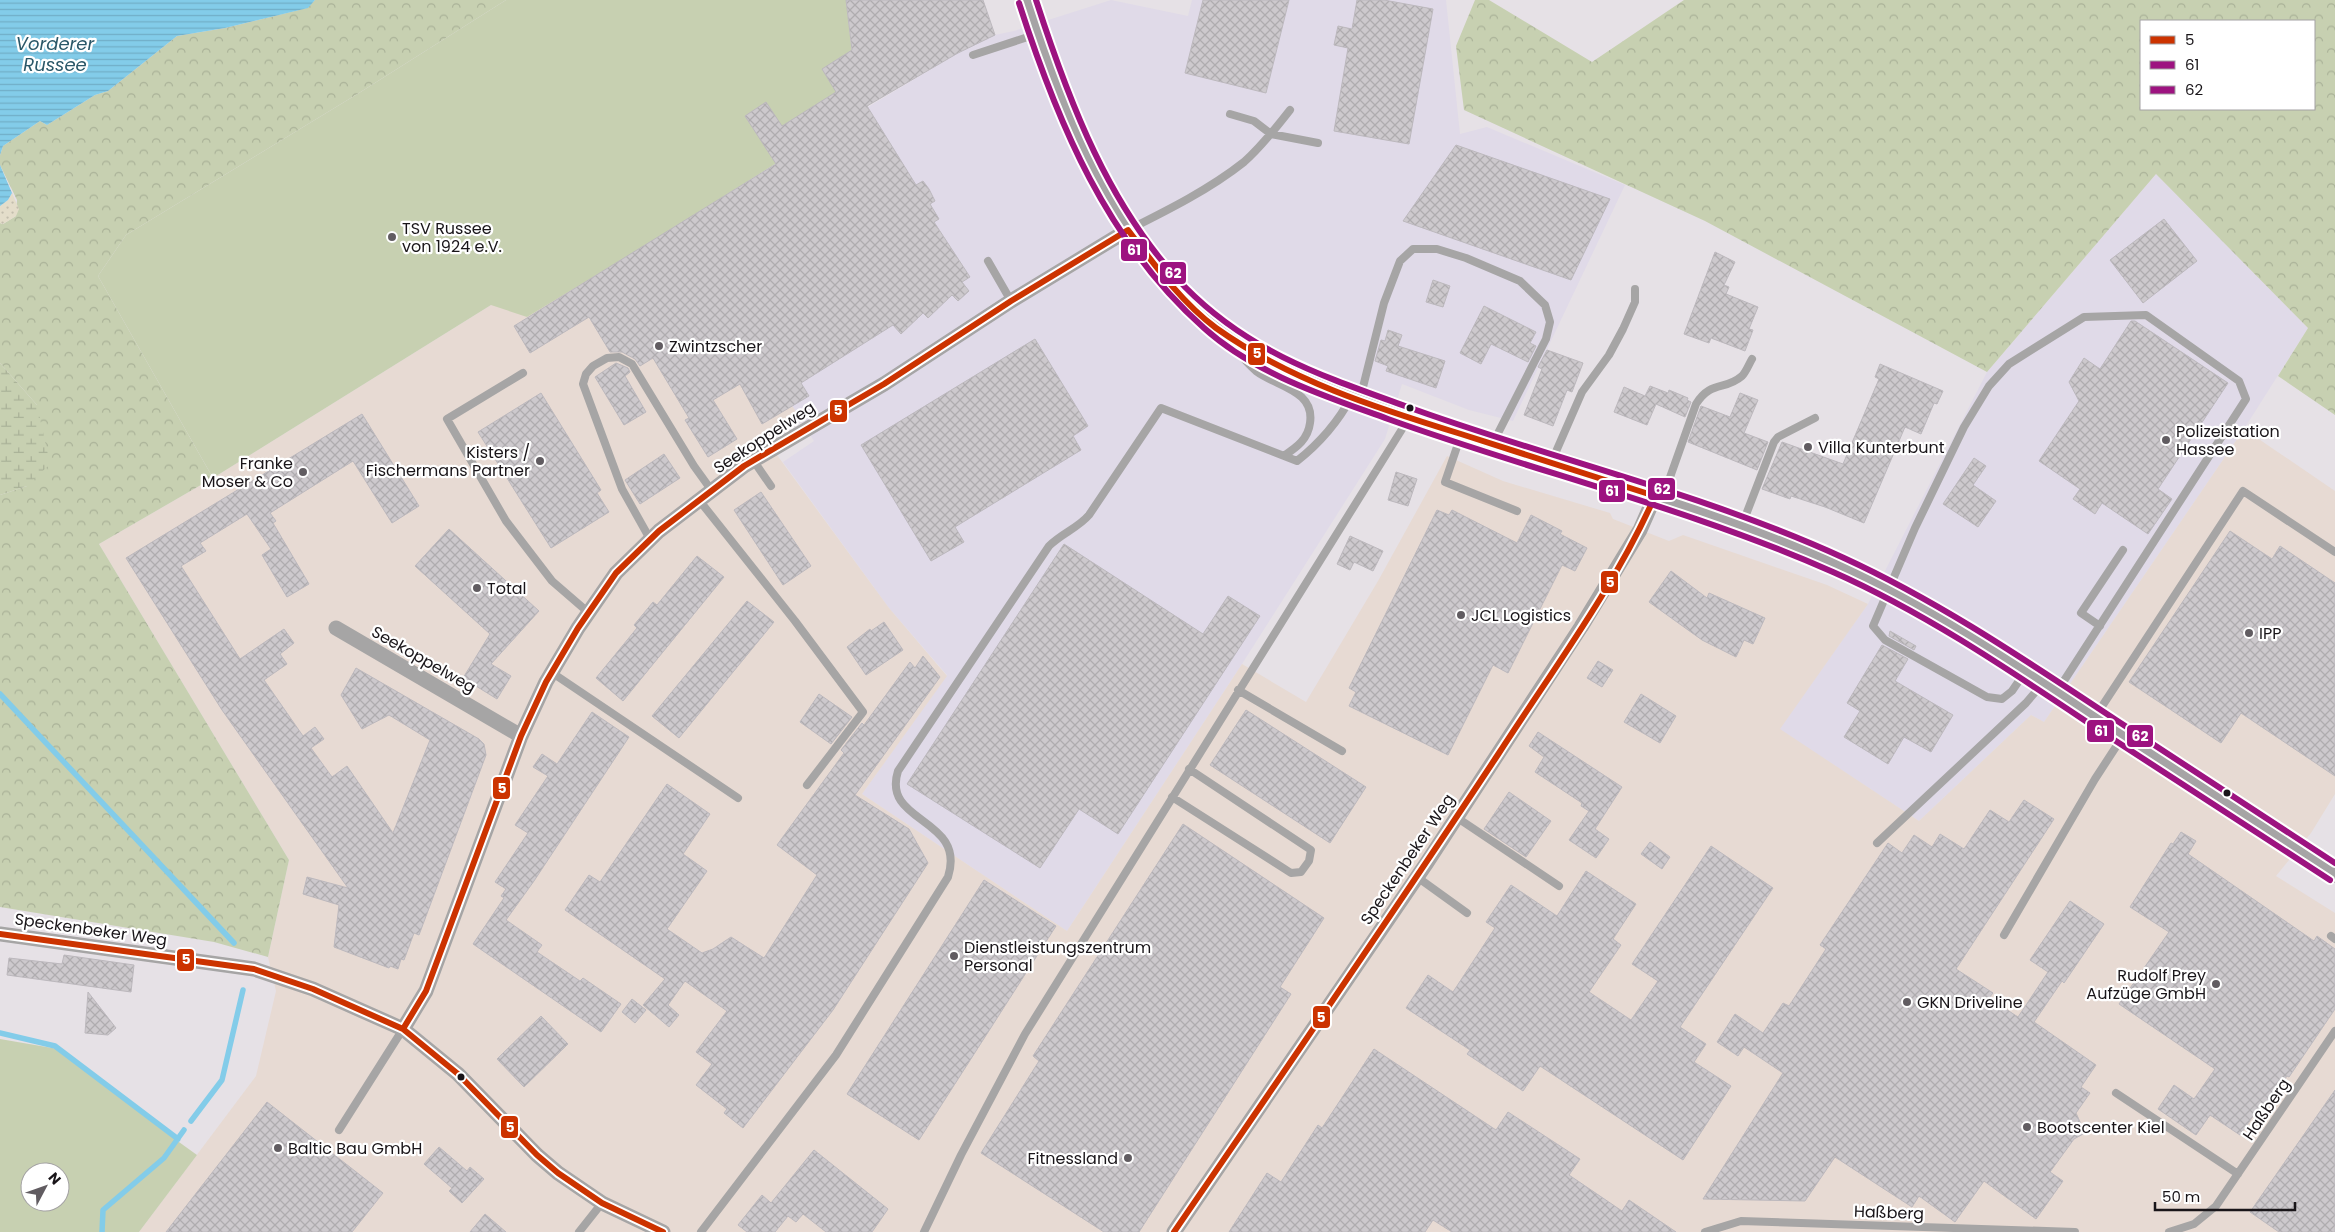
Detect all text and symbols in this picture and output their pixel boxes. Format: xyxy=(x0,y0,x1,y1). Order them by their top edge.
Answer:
legend xyxy=(2140,20,2315,110)
text: 5 xyxy=(2185,29,2194,50)
water label: Vorderer Russee xyxy=(16,31,95,77)
text: 61 xyxy=(2185,54,2199,75)
text: 62 xyxy=(2185,79,2203,100)
place label: TSV Russee von 1924 e.V. xyxy=(402,217,502,258)
marker: TSV Russee von 1924 e.V. xyxy=(386,231,398,243)
line badge: 61 xyxy=(1120,238,1148,262)
text: 61 xyxy=(1127,240,1141,260)
line badge: 62 xyxy=(1159,261,1187,285)
text: 62 xyxy=(1165,263,1181,283)
place label: Zwintzscher xyxy=(669,335,762,358)
marker: Zwintzscher xyxy=(653,340,665,352)
line badge: 5 xyxy=(1247,342,1266,366)
text: 5 xyxy=(1252,343,1262,363)
street label: Seekoppelweg xyxy=(709,396,820,479)
line badge: 5 xyxy=(829,399,848,423)
text: 5 xyxy=(833,400,843,420)
unlabelled marker xyxy=(1405,403,1415,413)
place label: Polizeistation Hassee xyxy=(2176,420,2280,461)
marker: Polizeistation Hassee xyxy=(2160,434,2172,446)
place label: Villa Kunterbunt xyxy=(1818,436,1945,459)
place label: Kisters / Fischermans Partner xyxy=(366,441,530,482)
marker: Villa Kunterbunt xyxy=(1802,441,1814,453)
place label: Franke Moser & Co xyxy=(202,452,293,493)
marker: Kisters / Fischermans Partner xyxy=(534,455,546,467)
marker: Franke Moser & Co xyxy=(297,466,309,478)
line badge: 62 xyxy=(1647,477,1676,501)
line badge: 61 xyxy=(1598,479,1626,503)
text: 62 xyxy=(1654,479,1670,499)
text: 61 xyxy=(1605,481,1619,501)
line badge: 5 xyxy=(1600,570,1619,594)
text: 5 xyxy=(1605,572,1615,592)
place label: Total xyxy=(487,577,526,600)
marker: Total xyxy=(471,582,483,594)
place label: JCL Logistics xyxy=(1471,604,1571,627)
marker: JCL Logistics xyxy=(1455,609,1467,621)
street label: Seekoppelweg xyxy=(367,620,480,699)
place label: IPP xyxy=(2259,622,2281,645)
marker: IPP xyxy=(2243,627,2255,639)
line badge: 61 xyxy=(2086,719,2115,743)
text: 61 xyxy=(2094,721,2108,741)
line badge: 62 xyxy=(2126,724,2154,748)
text: 62 xyxy=(2132,726,2148,746)
line badge: 5 xyxy=(492,776,511,800)
text: 5 xyxy=(497,778,507,798)
unlabelled marker xyxy=(2222,788,2232,798)
street label: Speckenbeker Weg xyxy=(1355,789,1460,929)
street label: Speckenbeker Weg xyxy=(13,907,169,952)
place label: Dienstleistungszentrum Personal xyxy=(964,936,1151,977)
line badge: 5 xyxy=(176,948,195,972)
text: 5 xyxy=(181,949,191,969)
marker: Dienstleistungszentrum Personal xyxy=(948,950,960,962)
place label: Rudolf Prey Aufzüge GmbH xyxy=(2086,964,2206,1005)
marker: Rudolf Prey Aufzüge GmbH xyxy=(2210,978,2222,990)
place label: GKN Driveline xyxy=(1917,991,2023,1014)
marker: GKN Driveline xyxy=(1901,996,1913,1008)
line badge: 5 xyxy=(1312,1005,1331,1029)
text: 5 xyxy=(1316,1007,1326,1027)
unlabelled marker xyxy=(456,1072,466,1082)
street label: Haßberg xyxy=(2237,1074,2296,1145)
line badge: 5 xyxy=(500,1115,519,1139)
place label: Bootscenter Kiel xyxy=(2037,1116,2165,1139)
text: 5 xyxy=(505,1117,515,1137)
marker: Bootscenter Kiel xyxy=(2021,1121,2033,1133)
place label: Baltic Bau GmbH xyxy=(288,1137,422,1160)
marker: Baltic Bau GmbH xyxy=(272,1142,284,1154)
place label: Fitnessland xyxy=(1028,1147,1118,1170)
marker: Fitnessland xyxy=(1122,1152,1134,1164)
north arrow xyxy=(20,1162,70,1212)
text: N xyxy=(44,1168,66,1189)
scale bar xyxy=(2155,1180,2295,1212)
text: 50 m xyxy=(2162,1186,2200,1207)
street label: Haßberg xyxy=(1853,1200,1925,1225)

